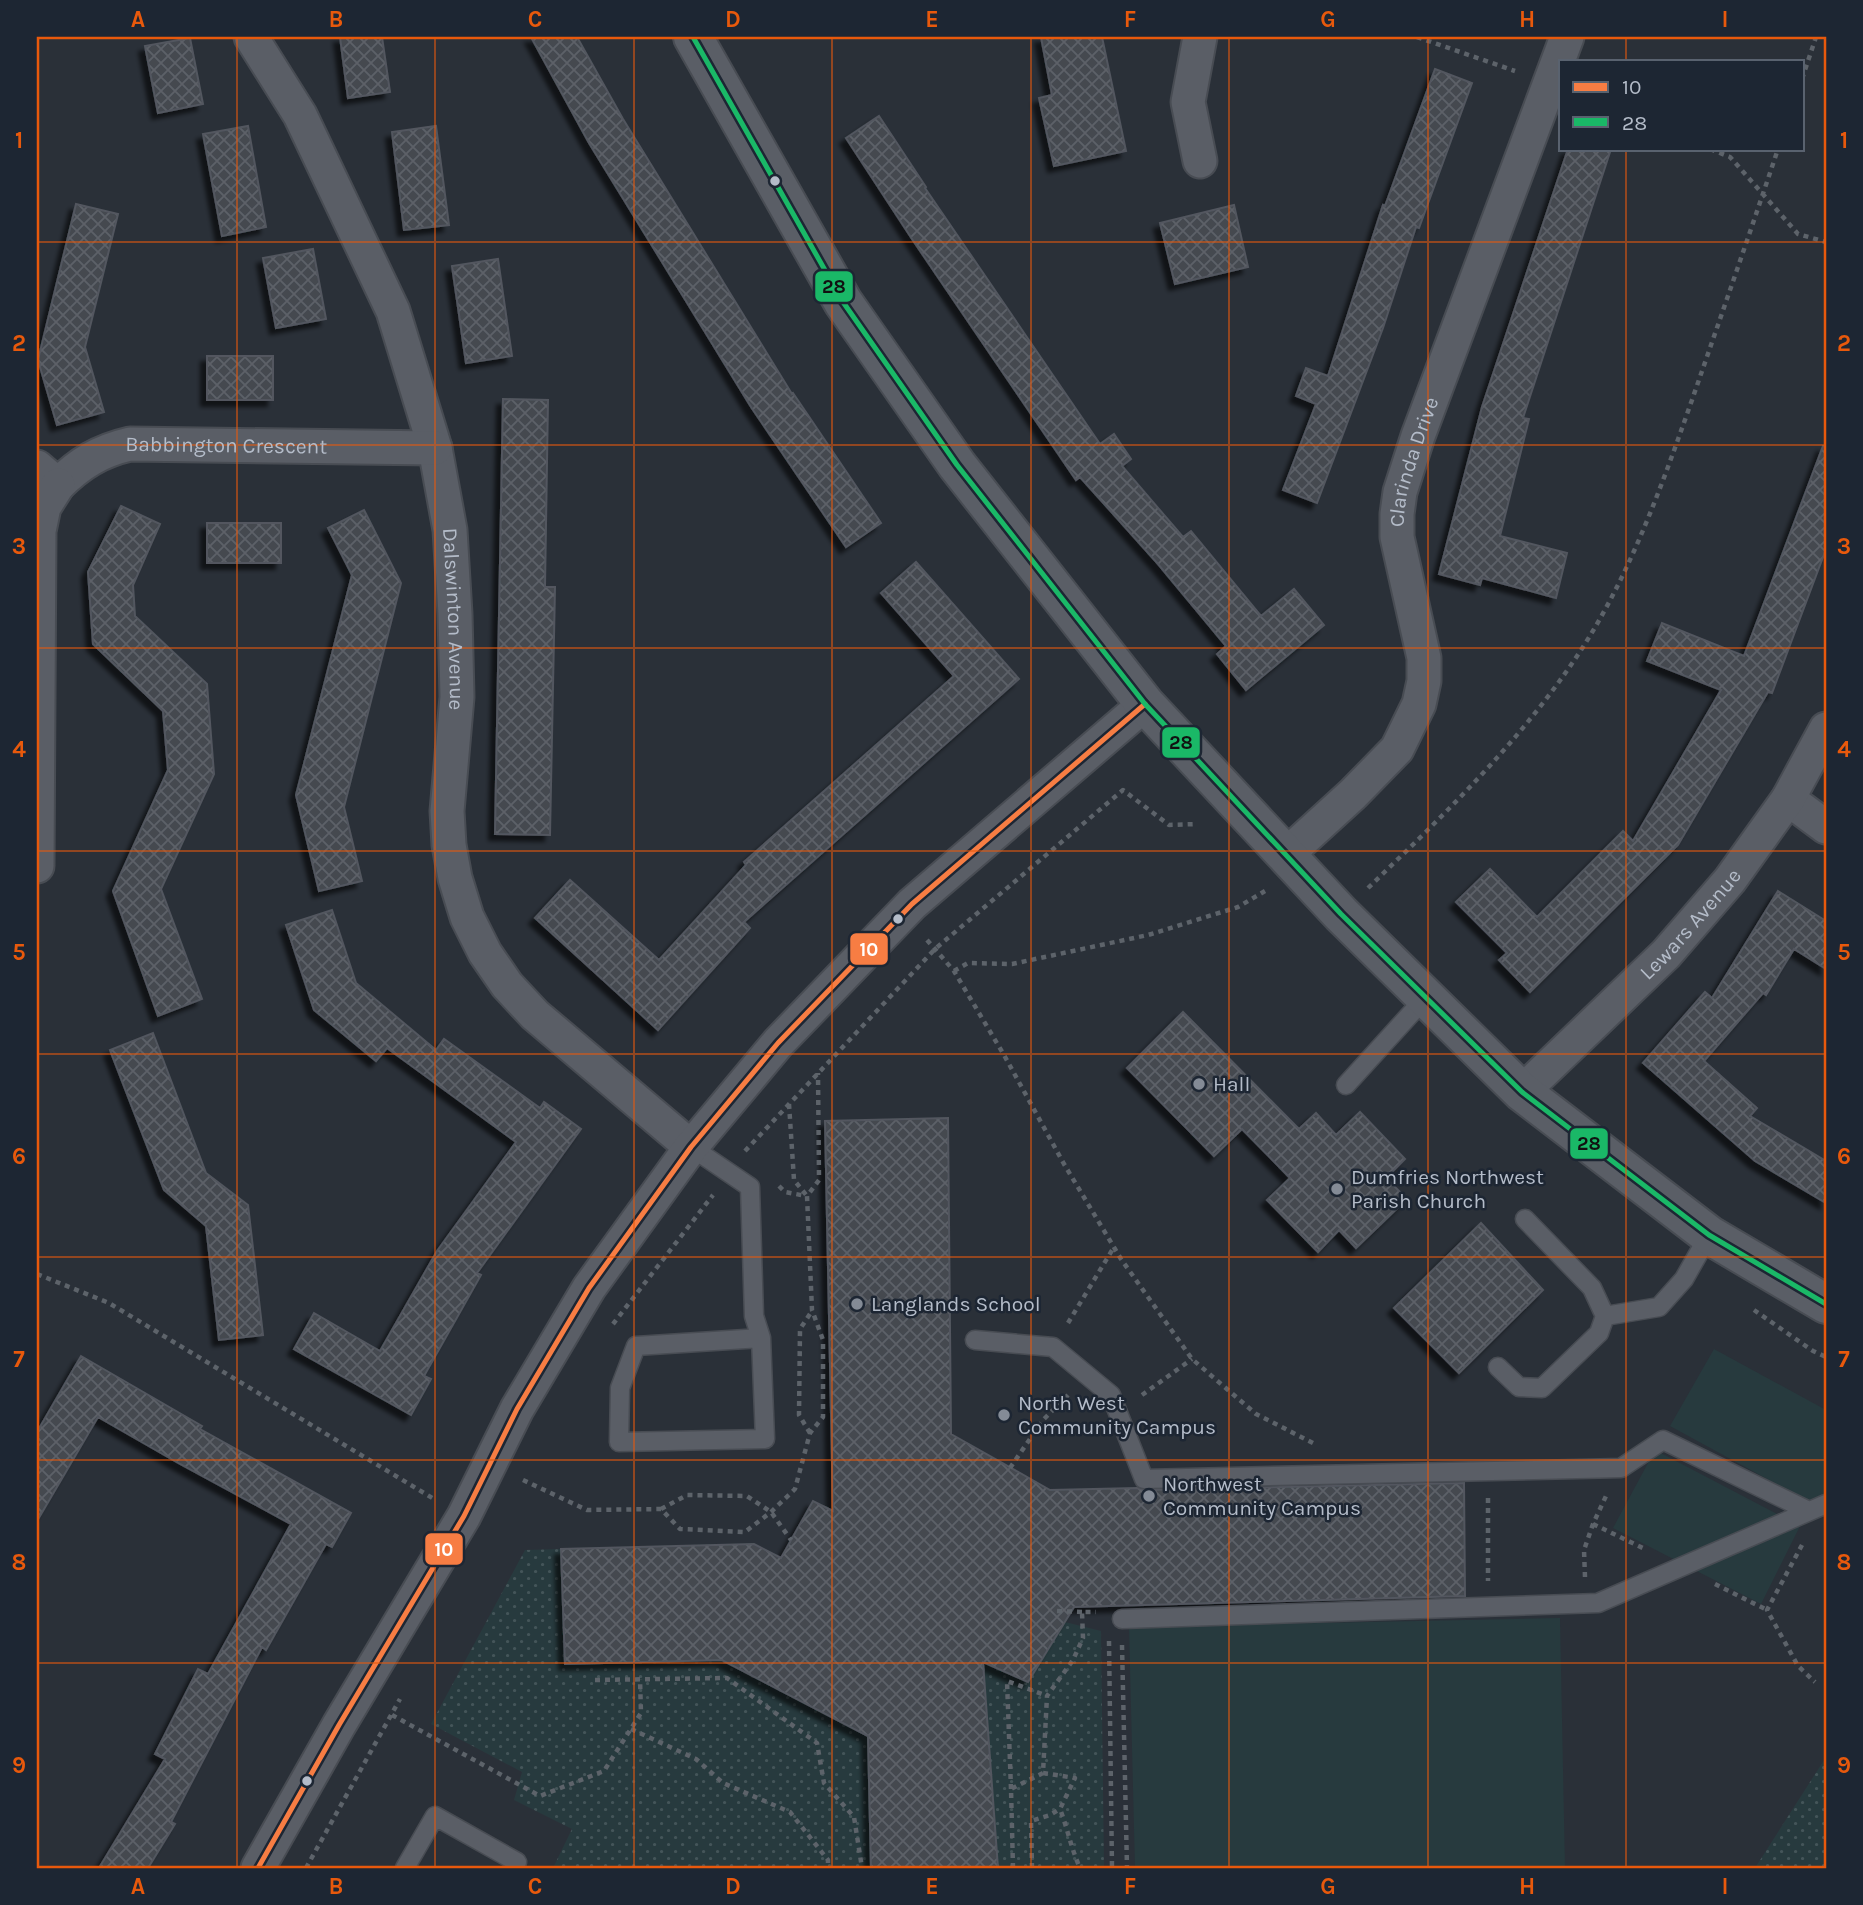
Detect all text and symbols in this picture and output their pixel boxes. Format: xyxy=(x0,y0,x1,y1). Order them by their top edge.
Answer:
text: A xyxy=(131,6,145,33)
text: B xyxy=(329,6,343,33)
text: C xyxy=(528,6,542,33)
text: D xyxy=(725,6,741,33)
text: E xyxy=(925,6,939,33)
text: F xyxy=(1124,6,1136,33)
text: G xyxy=(1320,6,1336,33)
text: H xyxy=(1519,6,1535,33)
text: I xyxy=(1721,6,1729,33)
legend xyxy=(1559,60,1804,150)
text: 10 xyxy=(1622,75,1641,99)
text: 28 xyxy=(1622,111,1647,135)
text: 1 xyxy=(15,127,23,154)
text: 1 xyxy=(1840,127,1848,154)
unlabelled marker xyxy=(768,174,782,188)
line badge: 28 xyxy=(814,270,854,303)
text: 28 xyxy=(822,276,846,298)
text: 2 xyxy=(12,330,26,357)
text: 2 xyxy=(1837,330,1851,357)
street label: Clarinda Drive xyxy=(1385,393,1444,527)
street label: Babbington Crescent xyxy=(125,432,327,459)
street label: Dalswinton Avenue xyxy=(438,527,469,712)
text: 3 xyxy=(12,533,26,560)
text: 3 xyxy=(1837,533,1851,560)
line badge: 28 xyxy=(1161,726,1201,759)
text: 28 xyxy=(1169,732,1193,754)
text: 4 xyxy=(12,736,26,763)
text: 4 xyxy=(1837,736,1851,763)
street label: Lewars Avenue xyxy=(1635,864,1746,984)
unlabelled marker xyxy=(891,912,905,926)
line badge: 10 xyxy=(849,932,889,966)
text: 5 xyxy=(12,939,26,966)
text: 10 xyxy=(860,939,878,961)
text: 5 xyxy=(1837,939,1851,966)
place label: Hall xyxy=(1213,1072,1250,1096)
marker: Hall xyxy=(1191,1076,1207,1092)
line badge: 28 xyxy=(1569,1127,1609,1160)
text: 28 xyxy=(1577,1133,1601,1155)
text: 6 xyxy=(12,1143,26,1170)
text: 6 xyxy=(1837,1143,1851,1170)
place label: Dumfries Northwest Parish Church xyxy=(1351,1165,1544,1213)
marker: Dumfries Northwest Parish Church xyxy=(1329,1181,1345,1197)
place label: Langlands School xyxy=(871,1292,1041,1316)
marker: Langlands School xyxy=(849,1296,865,1312)
text: 7 xyxy=(13,1346,25,1373)
text: 7 xyxy=(1838,1346,1850,1373)
place label: North West Community Campus xyxy=(1018,1391,1216,1439)
marker: North West Community Campus xyxy=(996,1407,1012,1423)
place label: Northwest Community Campus xyxy=(1163,1472,1361,1520)
marker: Northwest Community Campus xyxy=(1141,1488,1157,1504)
line badge: 10 xyxy=(424,1532,464,1566)
text: 10 xyxy=(435,1539,453,1561)
text: 8 xyxy=(12,1549,26,1576)
text: 8 xyxy=(1837,1549,1851,1576)
text: 9 xyxy=(12,1752,26,1779)
text: 9 xyxy=(1837,1752,1851,1779)
unlabelled marker xyxy=(300,1774,314,1788)
text: A xyxy=(131,1873,145,1900)
text: B xyxy=(329,1873,343,1900)
text: C xyxy=(528,1873,542,1900)
text: D xyxy=(725,1873,741,1900)
text: E xyxy=(925,1873,939,1900)
text: F xyxy=(1124,1873,1136,1900)
text: G xyxy=(1320,1873,1336,1900)
text: H xyxy=(1519,1873,1535,1900)
text: I xyxy=(1721,1873,1729,1900)

